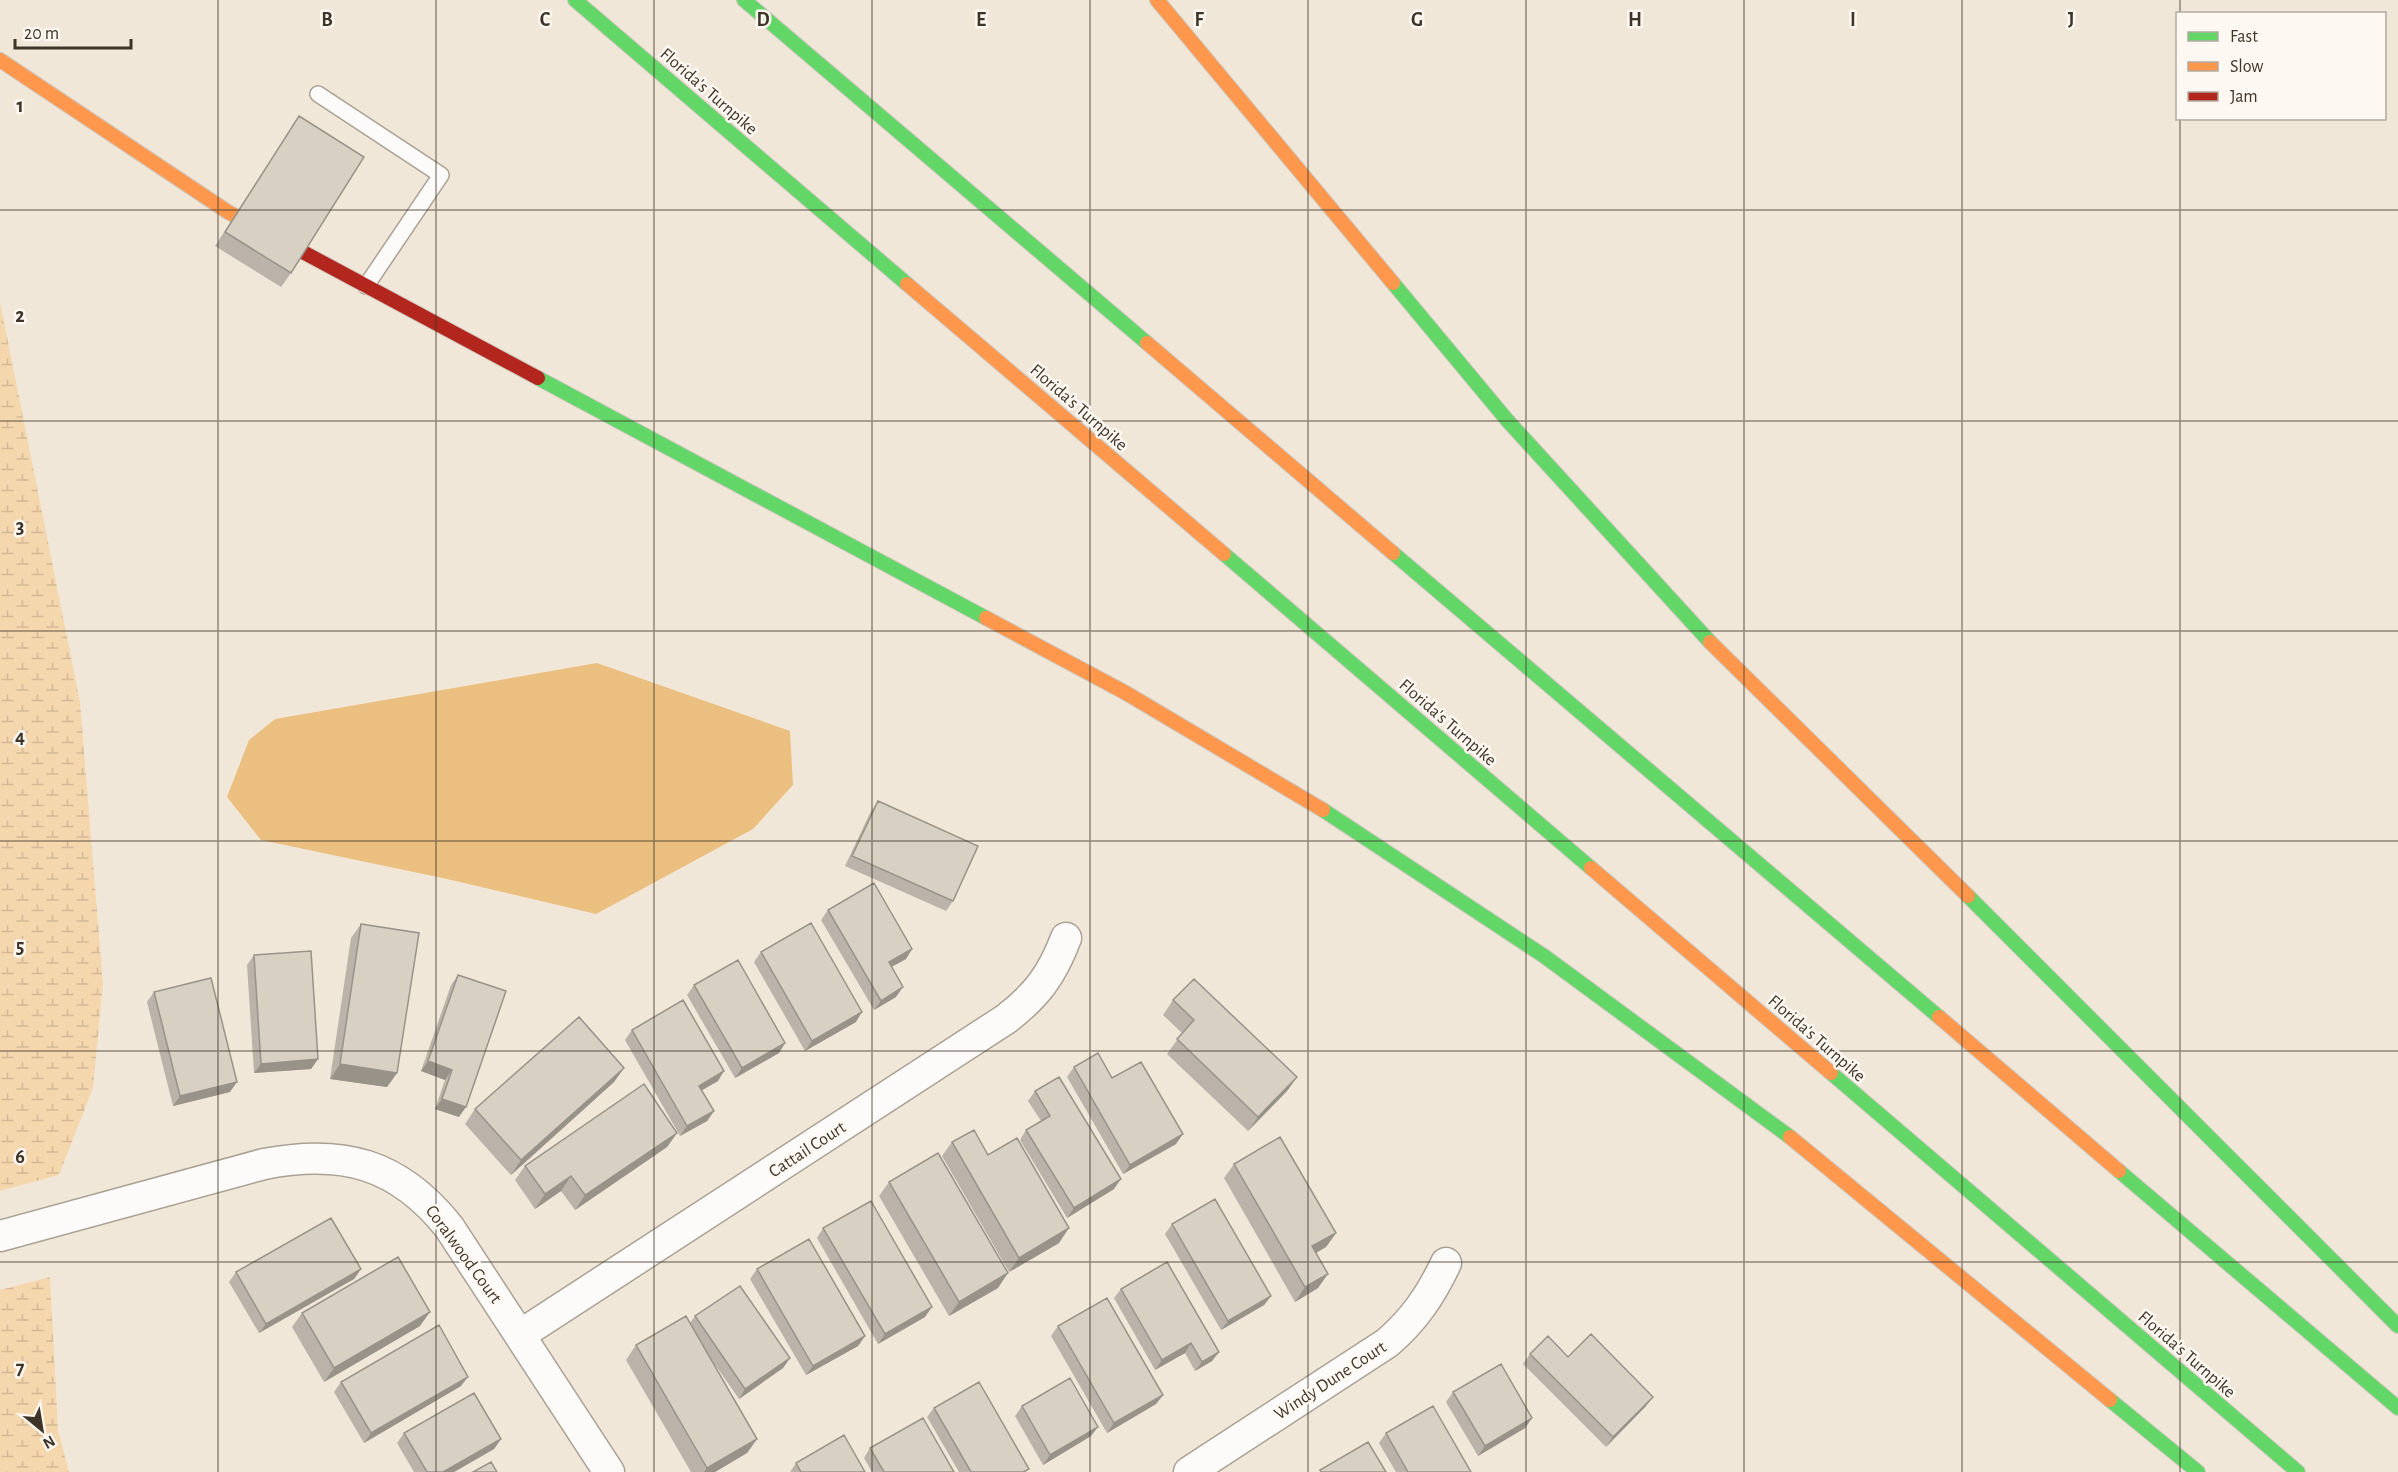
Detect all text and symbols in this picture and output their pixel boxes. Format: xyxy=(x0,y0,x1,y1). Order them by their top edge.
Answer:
text: B xyxy=(321,10,333,30)
text: C xyxy=(540,10,551,30)
text: D xyxy=(756,10,770,30)
text: E xyxy=(976,10,986,30)
text: F xyxy=(1194,10,1204,30)
text: G xyxy=(1411,10,1423,30)
text: H xyxy=(1628,10,1642,30)
text: I xyxy=(1850,10,1856,30)
text: J xyxy=(2068,10,2074,30)
scale bar xyxy=(15,12,130,50)
legend xyxy=(2176,12,2386,120)
text: 20 m xyxy=(24,25,59,43)
text: Fast xyxy=(2230,28,2258,46)
street label: Florida's Turnpike xyxy=(656,45,760,139)
text: Slow xyxy=(2230,58,2263,76)
text: Jam xyxy=(2230,88,2258,106)
text: 1 xyxy=(16,96,24,116)
text: 2 xyxy=(15,306,25,326)
street label: Florida's Turnpike xyxy=(1026,361,1130,455)
text: 3 xyxy=(16,517,24,537)
street label: Florida's Turnpike xyxy=(1395,676,1499,770)
text: 4 xyxy=(15,727,25,747)
text: 5 xyxy=(16,937,24,957)
street label: Florida's Turnpike xyxy=(1764,992,1868,1086)
street label: Cattail Court xyxy=(766,1118,849,1181)
text: 6 xyxy=(15,1147,25,1167)
street label: Coralwood Court xyxy=(422,1202,505,1307)
street label: Florida's Turnpike xyxy=(2134,1308,2238,1402)
street label: Windy Dune Court xyxy=(1271,1338,1390,1424)
text: 7 xyxy=(16,1358,25,1378)
north arrow xyxy=(12,1400,72,1460)
text: N xyxy=(40,1432,58,1452)

